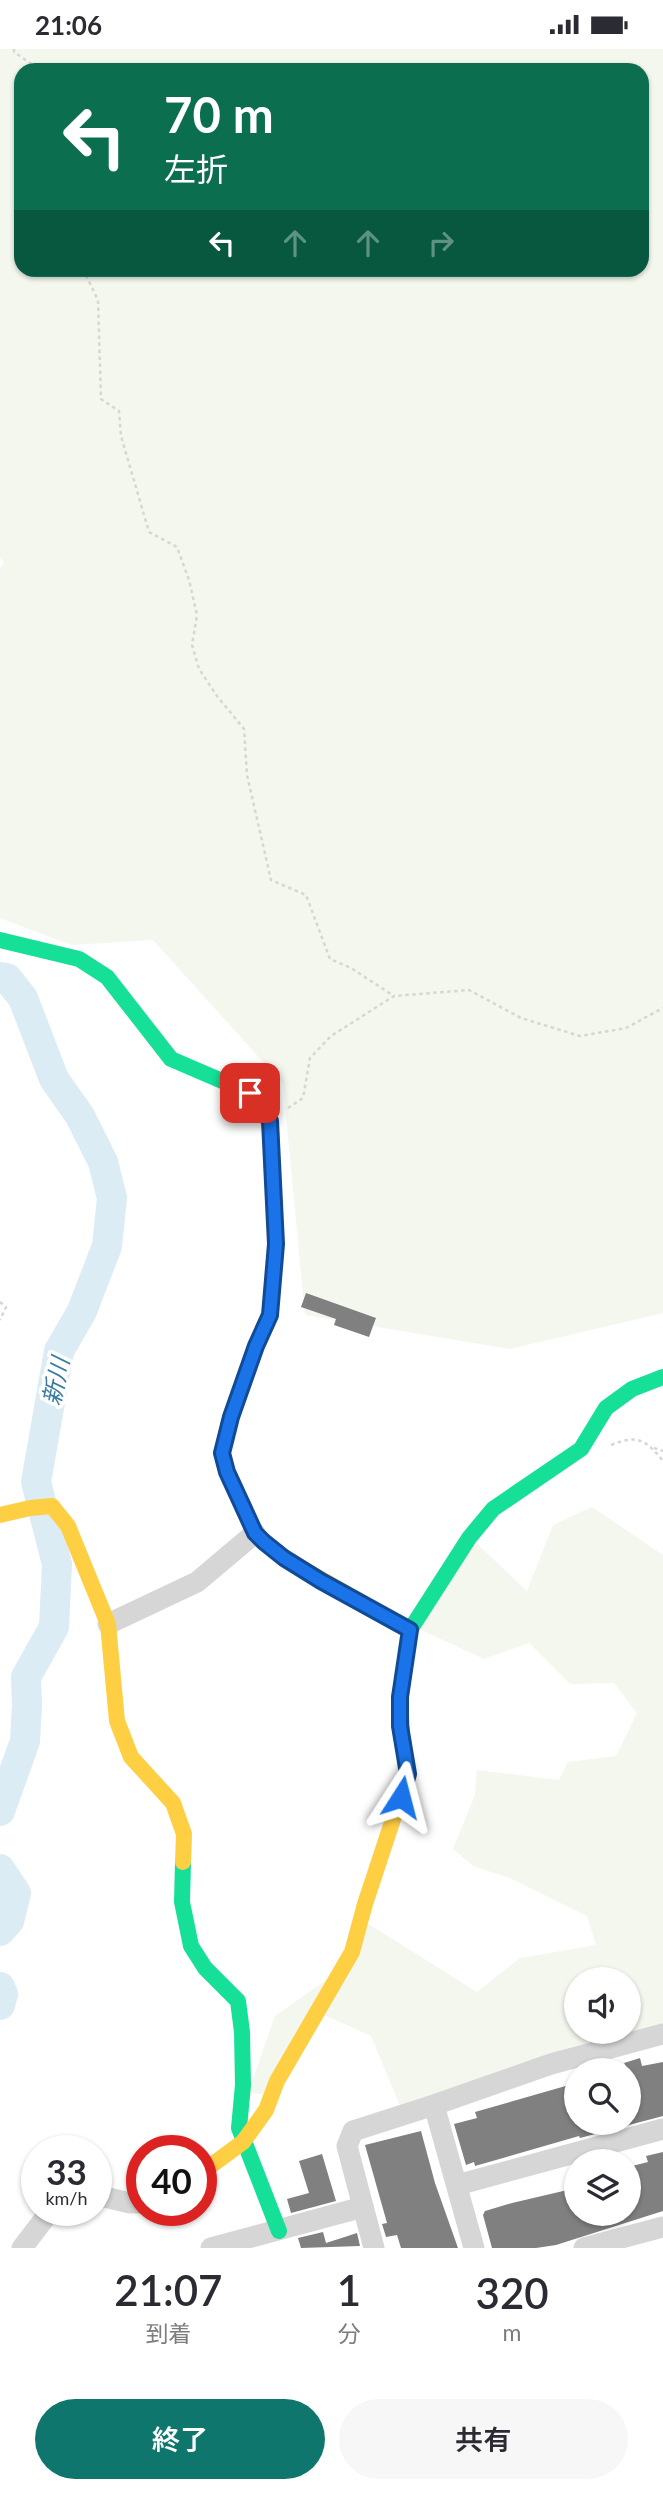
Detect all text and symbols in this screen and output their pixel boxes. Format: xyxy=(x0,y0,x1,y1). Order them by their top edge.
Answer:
text: 21:06 xyxy=(35,9,102,41)
text: 70 m xyxy=(164,85,274,143)
icon: left xyxy=(49,91,140,182)
text: 左折 xyxy=(164,149,228,188)
icon: left xyxy=(203,224,241,262)
icon: ahead xyxy=(276,224,314,262)
icon: ahead xyxy=(349,224,387,262)
icon: right xyxy=(422,224,460,262)
pin xyxy=(220,1063,280,1123)
icon: arrive xyxy=(231,1074,269,1112)
water label: 新川 xyxy=(36,1352,75,1407)
position arrow xyxy=(364,1760,438,1834)
map controls xyxy=(564,1967,641,2226)
button: sound xyxy=(564,1967,641,2044)
button: search xyxy=(564,2058,641,2135)
speed limit sign: 40 xyxy=(126,2135,217,2226)
button: layers xyxy=(564,2149,641,2226)
text: 33 xyxy=(46,2150,87,2192)
text: km/h xyxy=(45,2187,88,2209)
text: 21:07 xyxy=(114,2265,222,2315)
text: 1 xyxy=(337,2265,361,2315)
text: 320 xyxy=(476,2268,549,2318)
text: m xyxy=(503,2318,522,2346)
text: 到着 xyxy=(145,2319,191,2347)
text: 分 xyxy=(337,2319,360,2347)
button: 終了 xyxy=(35,2399,325,2479)
button: 共有 xyxy=(339,2399,628,2479)

